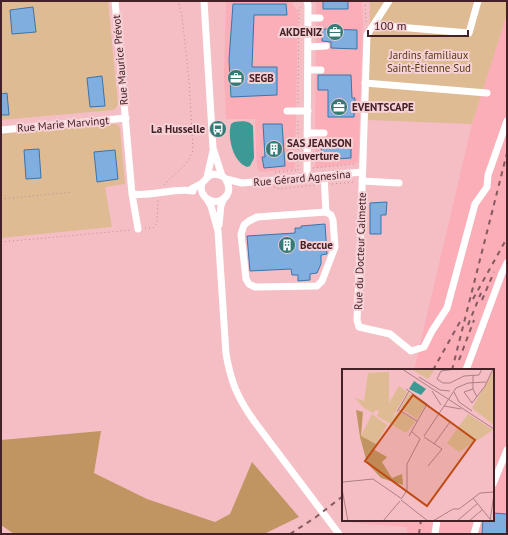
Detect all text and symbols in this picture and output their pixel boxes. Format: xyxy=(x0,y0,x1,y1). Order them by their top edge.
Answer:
scale bar xyxy=(368,12,468,38)
street label: Rue Maurice Prévot xyxy=(109,14,131,106)
text: 100 m xyxy=(374,18,407,33)
office icon: AKDENIZ xyxy=(325,22,345,42)
place label: AKDENIZ xyxy=(279,25,322,39)
park label: Jardins familiaux Saint-Étienne Sud xyxy=(387,48,471,75)
office icon: SEGB xyxy=(226,68,246,88)
place label: SEGB xyxy=(249,71,274,85)
office icon: EVENTSCAPE xyxy=(329,97,349,117)
place label: EVENTSCAPE xyxy=(352,100,414,114)
street label: Rue Marie Marvingt xyxy=(17,113,110,135)
bus stop icon: La Husselle xyxy=(208,119,228,139)
place label: La Husselle xyxy=(151,122,205,136)
place label: SAS JEANSON Couverture xyxy=(287,136,352,163)
building icon: SAS JEANSON Couverture xyxy=(264,139,284,159)
street label: Rue Gérard Agnesina xyxy=(253,167,351,189)
street label: Rue du Docteur Calmette xyxy=(351,192,369,310)
building icon: Beccue xyxy=(277,235,297,255)
place label: Beccue xyxy=(300,238,333,252)
inset map xyxy=(342,369,494,521)

